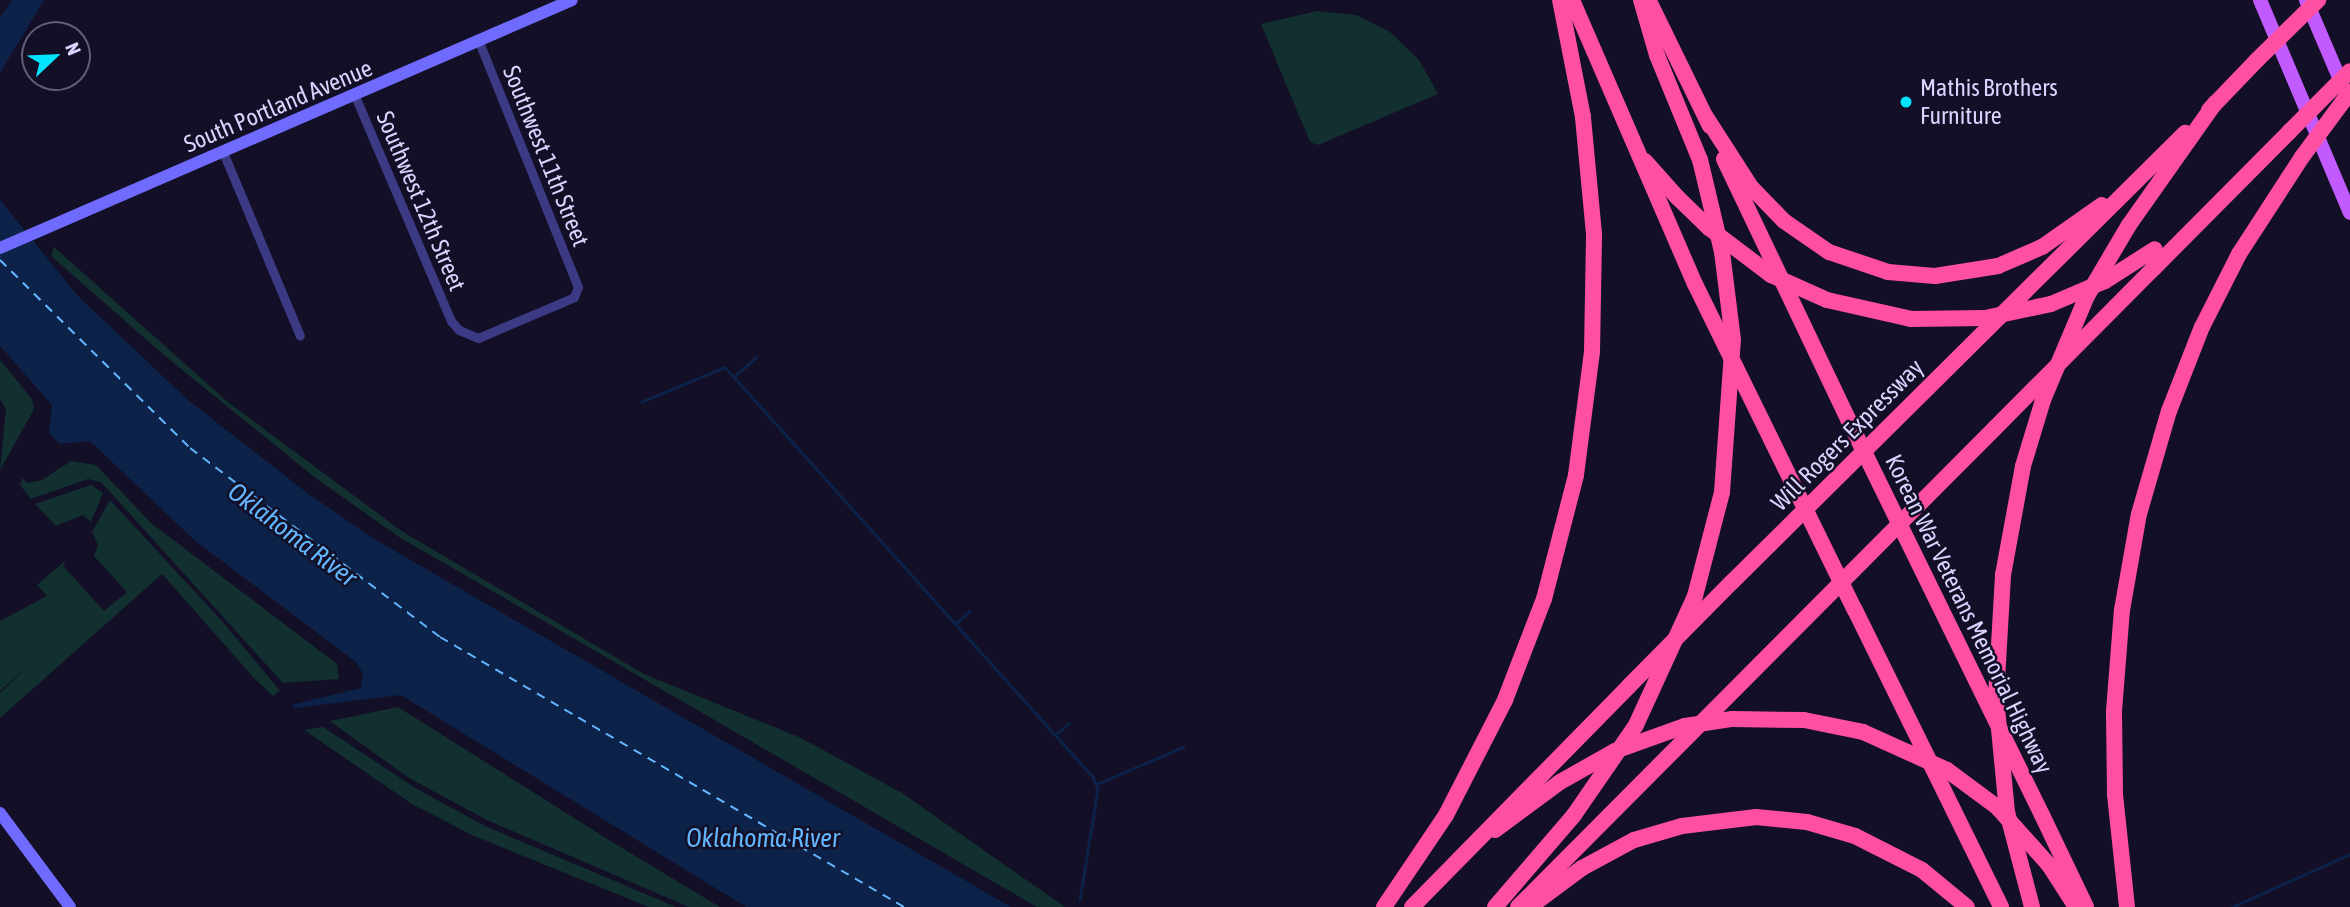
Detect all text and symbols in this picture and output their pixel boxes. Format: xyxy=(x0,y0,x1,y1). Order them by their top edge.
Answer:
north arrow xyxy=(21,21,91,91)
text: N xyxy=(61,39,86,58)
street label: South Portland Avenue xyxy=(180,53,376,159)
street label: Southwest 11th Street xyxy=(497,61,595,251)
place label: Mathis Brothers Furniture xyxy=(1920,74,2058,130)
marker: Mathis Brothers Furniture xyxy=(1898,94,1914,110)
street label: Southwest 12th Street xyxy=(370,107,472,295)
street label: Will Rogers Expressway xyxy=(1765,353,1929,517)
street label: Korean War Veterans Memorial Highway xyxy=(1879,450,2059,778)
water label: Oklahoma River xyxy=(221,476,363,594)
water label: Oklahoma River xyxy=(686,823,840,855)

